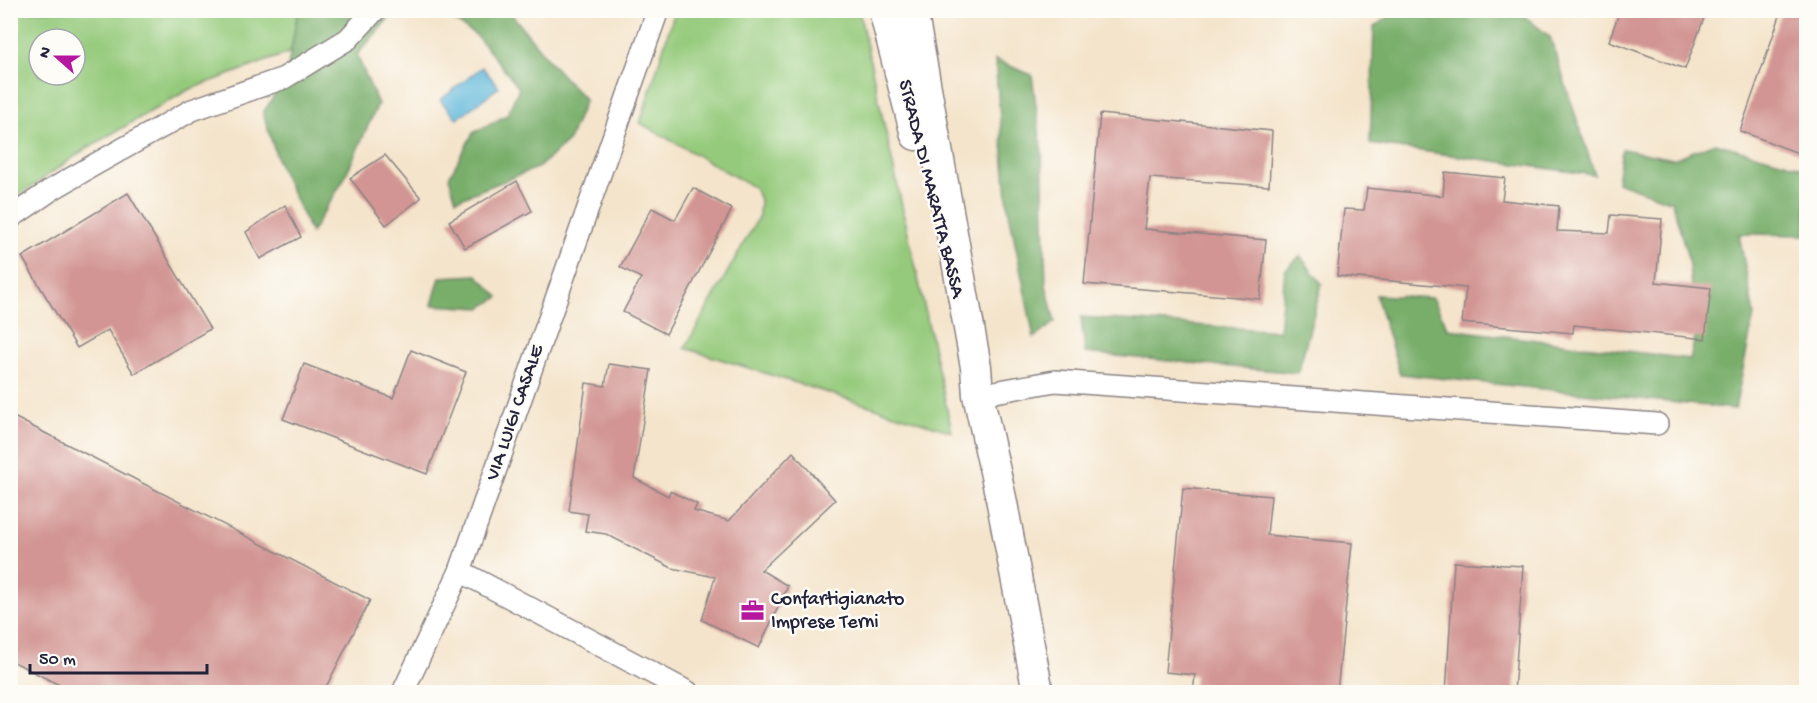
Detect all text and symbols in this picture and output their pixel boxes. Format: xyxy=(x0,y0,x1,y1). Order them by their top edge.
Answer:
north arrow xyxy=(27,27,87,87)
text: N xyxy=(36,44,57,61)
street label: STRADA DI MARATTA BASSA xyxy=(892,78,968,301)
street label: VIA LUIGI CASALE xyxy=(482,341,550,485)
place label: Confartigianato Imprese Terni xyxy=(771,589,905,635)
office icon: Confartigianato Imprese Terni xyxy=(740,598,766,624)
scale bar xyxy=(30,637,207,675)
text: 50 m xyxy=(39,650,76,671)

